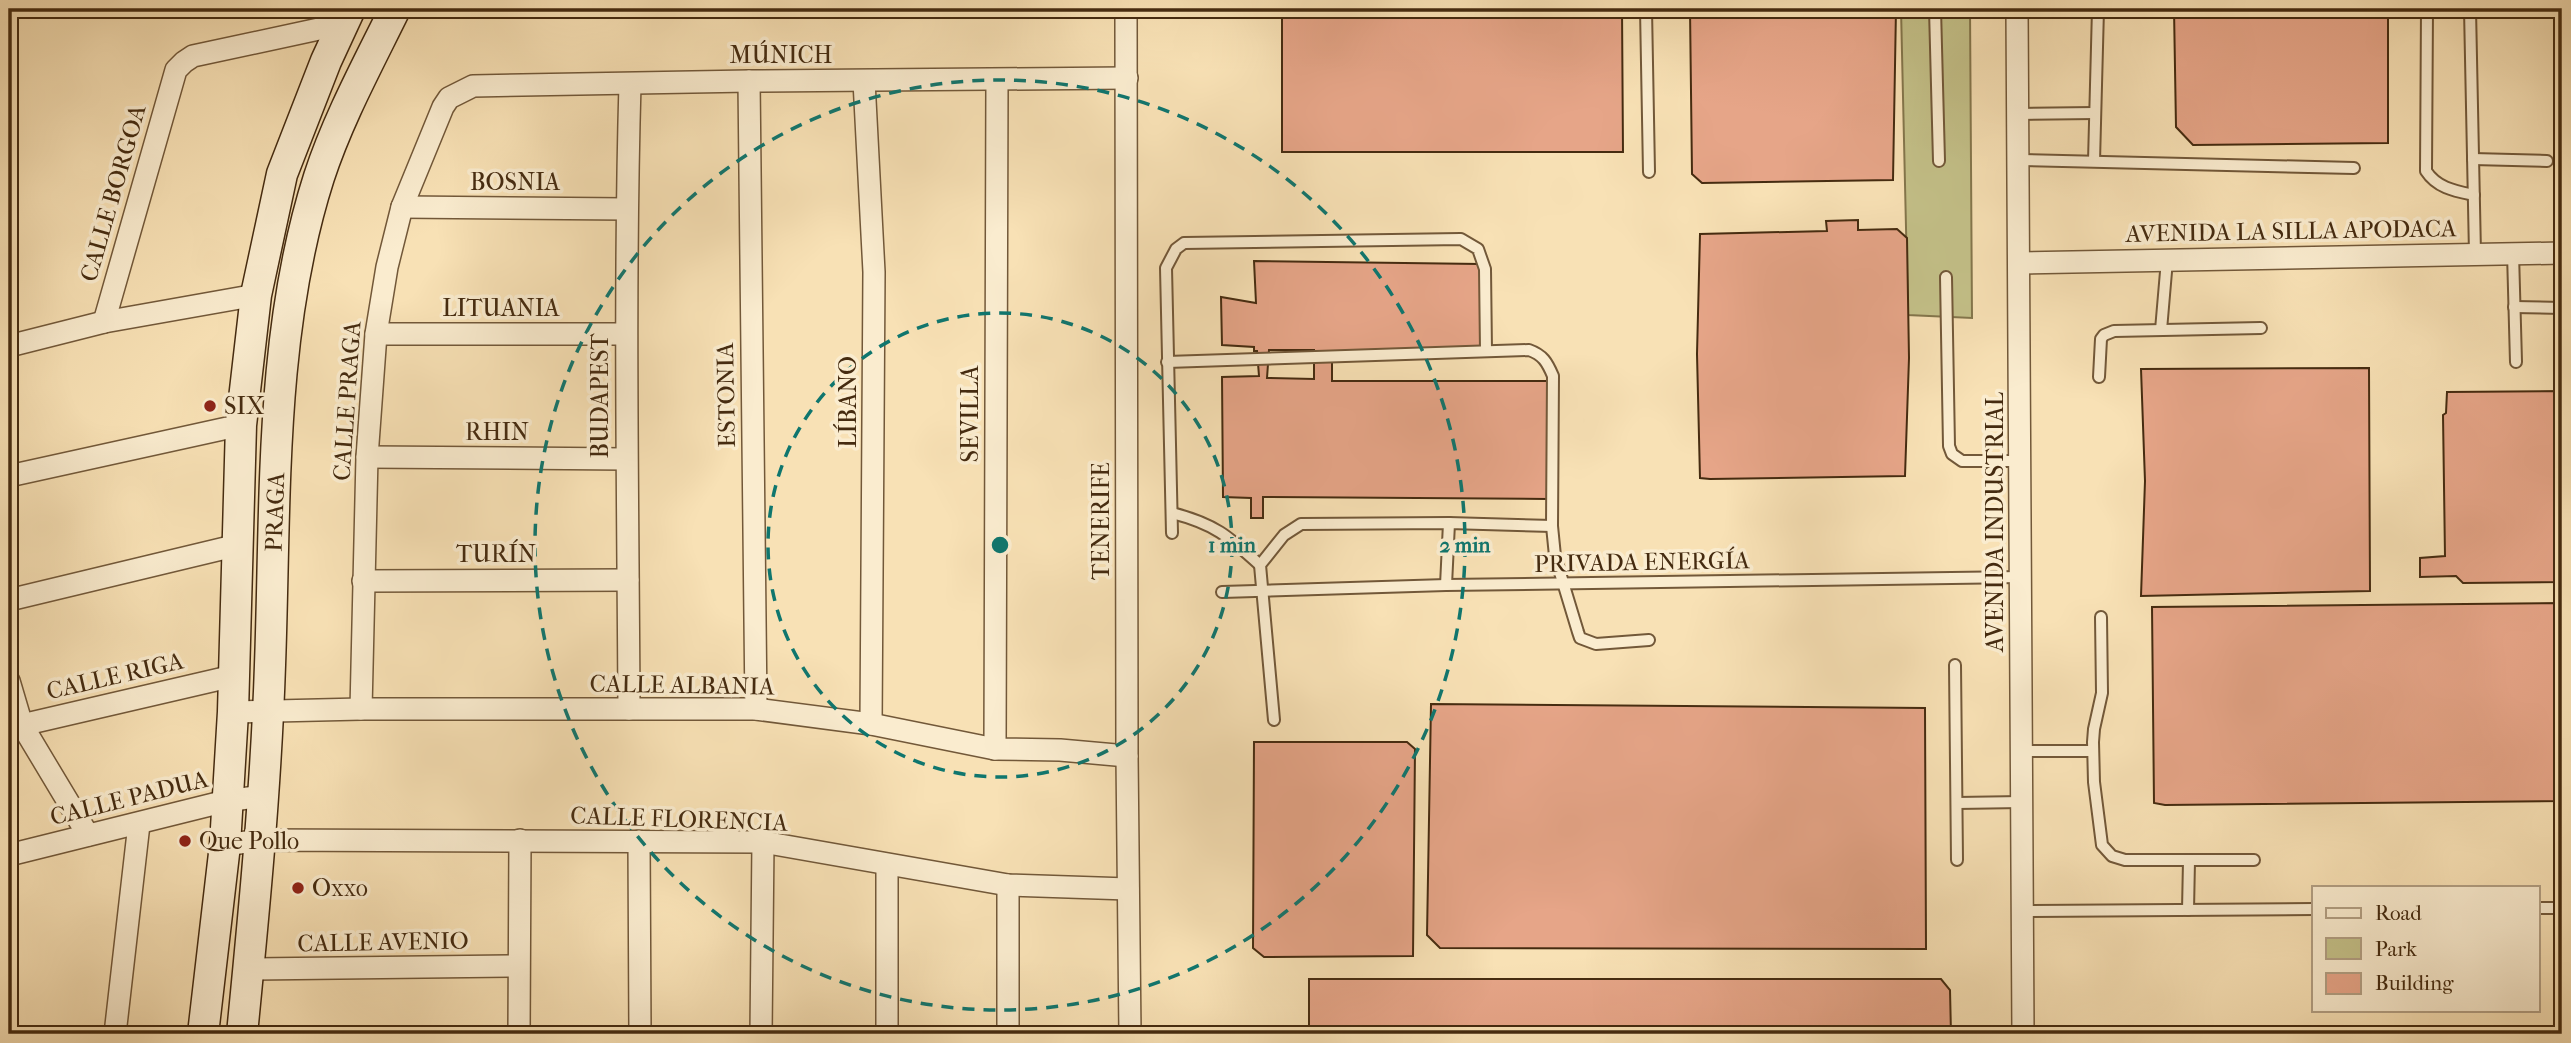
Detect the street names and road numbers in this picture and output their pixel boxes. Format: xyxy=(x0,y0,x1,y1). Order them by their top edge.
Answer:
street label: MÚNICH xyxy=(729,40,833,69)
street label: CALLE BORGOA xyxy=(74,101,152,285)
street label: BOSNIA xyxy=(470,168,561,196)
street label: AVENIDA LA SILLA APODACA xyxy=(2124,214,2457,248)
street label: LITUANIA xyxy=(442,294,560,322)
street label: CALLE PRAGA xyxy=(327,320,367,482)
street label: BUDAPEST xyxy=(586,333,614,458)
street label: ESTONIA xyxy=(711,342,741,448)
street label: LÍBANO xyxy=(833,356,862,448)
street label: SEVILLA xyxy=(956,365,984,462)
street label: AVENIDA INDUSTRIAL xyxy=(1981,391,2009,653)
street label: RHIN xyxy=(465,418,529,446)
street label: TENERIFE xyxy=(1087,462,1115,580)
street label: PRAGA xyxy=(260,471,290,552)
street label: TURÍN xyxy=(456,539,536,568)
street label: PRIVADA ENERGÍA xyxy=(1534,545,1750,578)
street label: CALLE RIGA xyxy=(44,647,187,705)
street label: CALLE ALBANIA xyxy=(589,669,775,701)
street label: CALLE PADUA xyxy=(47,765,211,831)
street label: CALLE FLORENCIA xyxy=(570,801,789,837)
street label: CALLE AVENIO xyxy=(297,927,469,957)

